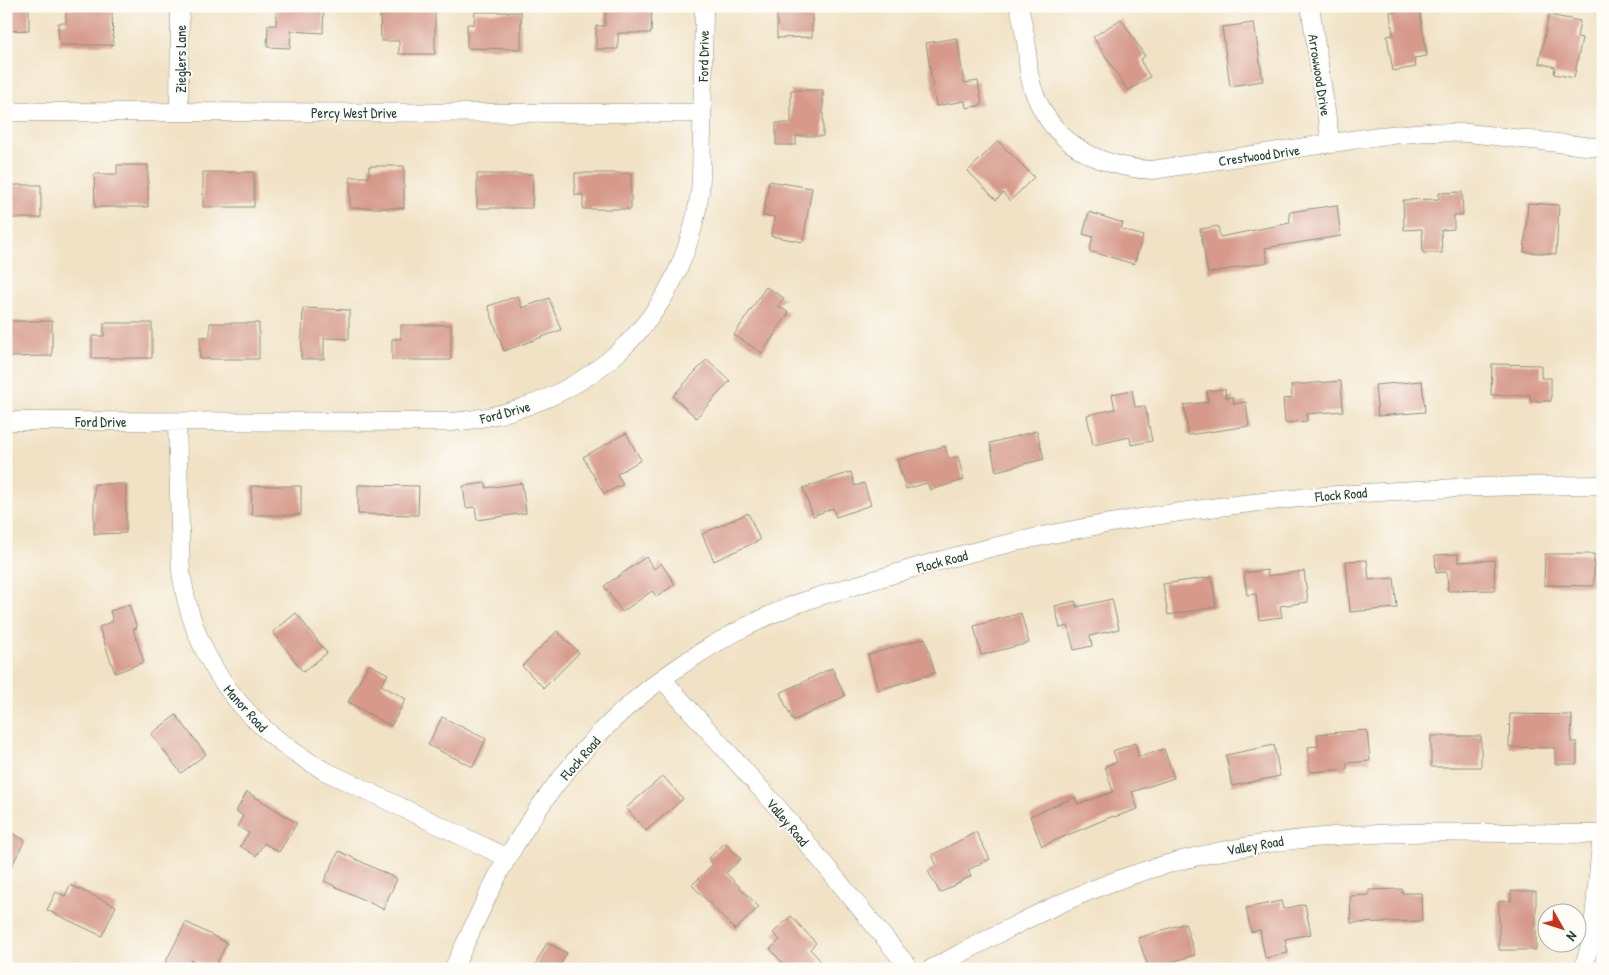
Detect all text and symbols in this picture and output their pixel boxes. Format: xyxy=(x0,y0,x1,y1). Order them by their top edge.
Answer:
street label: Zieglers Lane xyxy=(171,25,191,93)
street label: Ford Drive xyxy=(693,30,713,83)
street label: Arrowwood Drive xyxy=(1304,33,1336,118)
street label: Percy West Drive xyxy=(311,103,398,123)
street label: Crestwood Drive xyxy=(1217,140,1301,170)
street label: Ford Drive xyxy=(477,396,533,428)
street label: Ford Drive xyxy=(74,412,127,431)
street label: Flock Road xyxy=(1313,482,1368,506)
street label: Flock Road xyxy=(913,545,970,577)
street label: Manor Road xyxy=(220,680,273,736)
street label: Flock Road xyxy=(555,732,605,785)
street label: Valley Road xyxy=(762,794,814,851)
street label: Valley Road xyxy=(1225,831,1285,860)
north arrow xyxy=(1536,902,1586,952)
text: N xyxy=(1562,928,1582,946)

